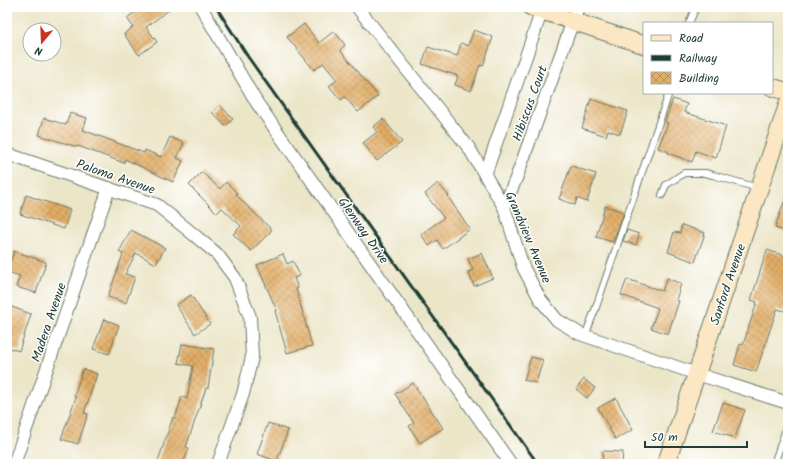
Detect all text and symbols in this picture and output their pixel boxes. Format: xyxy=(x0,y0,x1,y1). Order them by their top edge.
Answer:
north arrow xyxy=(22,22,62,62)
legend xyxy=(643,22,773,94)
text: Road xyxy=(679,29,704,48)
text: N xyxy=(33,41,45,60)
text: Railway xyxy=(679,49,717,68)
street label: Hibiscus Court xyxy=(507,62,554,144)
text: Building xyxy=(679,69,719,88)
street label: Paloma Avenue xyxy=(73,154,158,201)
street label: Grandview Avenue xyxy=(499,188,557,287)
street label: Glenway Drive xyxy=(332,193,394,269)
street label: Sanford Avenue xyxy=(705,241,752,328)
street label: Madera Avenue xyxy=(26,280,73,365)
scale bar xyxy=(645,423,747,449)
text: 50 m xyxy=(651,428,678,447)

